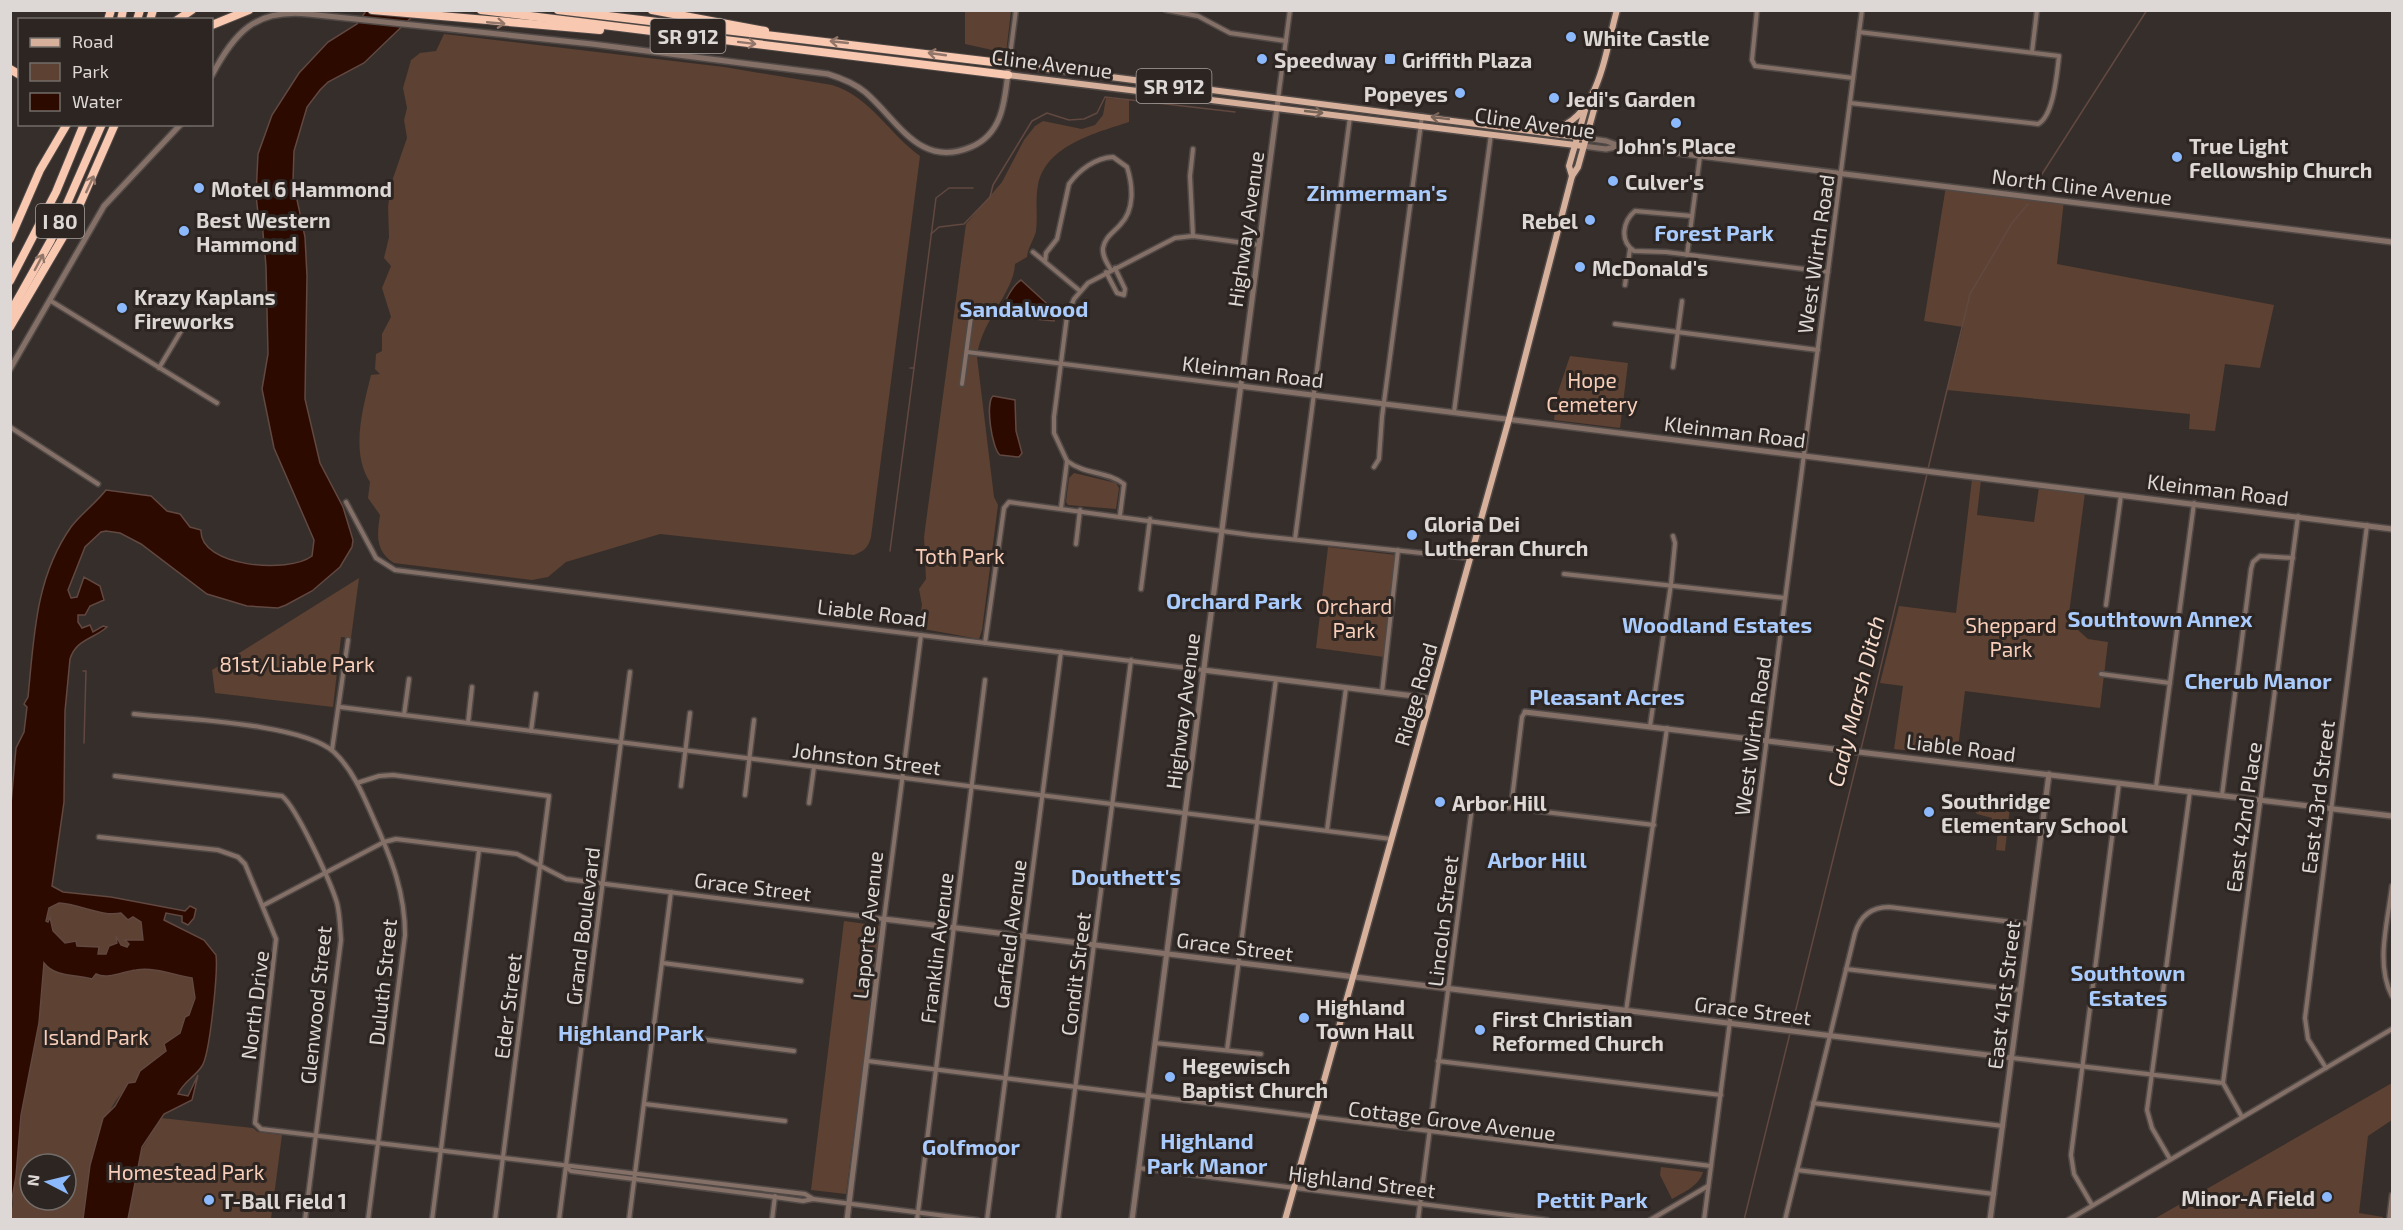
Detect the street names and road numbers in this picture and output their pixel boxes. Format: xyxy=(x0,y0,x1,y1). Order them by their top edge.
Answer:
road number: SR 912 xyxy=(650,19,726,53)
street label: Cline Avenue xyxy=(990,43,1114,83)
road number: SR 912 xyxy=(1136,69,1212,103)
street label: Cline Avenue xyxy=(1473,101,1597,143)
street label: Highway Avenue xyxy=(1222,149,1268,309)
street label: North Cline Avenue xyxy=(1990,163,2174,209)
street label: West Wirth Road xyxy=(1791,173,1839,335)
road number: I 80 xyxy=(36,204,84,238)
street label: Kleinman Road xyxy=(1181,350,1325,392)
street label: Kleinman Road xyxy=(1663,410,1807,452)
street label: Kleinman Road xyxy=(2146,468,2290,510)
street label: Liable Road xyxy=(816,593,928,631)
street label: Highway Avenue xyxy=(1160,631,1204,791)
street label: Ridge Road xyxy=(1388,640,1442,748)
street label: West Wirth Road xyxy=(1728,655,1776,817)
street label: East 43rd Street xyxy=(2295,719,2339,875)
street label: Liable Road xyxy=(1905,728,2017,766)
street label: Johnston Street xyxy=(791,736,943,780)
street label: East 42nd Place xyxy=(2220,740,2266,894)
street label: Grand Boulevard xyxy=(560,845,604,1007)
street label: Laporte Avenue xyxy=(847,850,887,1000)
street label: Lincoln Street xyxy=(1422,854,1462,988)
street label: Garfield Avenue xyxy=(987,858,1031,1010)
street label: Grace Street xyxy=(693,866,813,906)
street label: Franklin Avenue xyxy=(914,871,958,1025)
street label: Condit Street xyxy=(1055,911,1095,1037)
street label: Duluth Street xyxy=(363,917,401,1047)
street label: East 41st Street xyxy=(1981,919,2025,1071)
street label: Glenwood Street xyxy=(294,925,336,1085)
street label: Grace Street xyxy=(1175,926,1295,966)
street label: North Drive xyxy=(235,949,273,1061)
street label: Eder Street xyxy=(488,952,526,1060)
street label: Grace Street xyxy=(1693,990,1813,1030)
street label: Cottage Grove Avenue xyxy=(1347,1095,1557,1145)
street label: Highland Street xyxy=(1287,1160,1437,1202)

